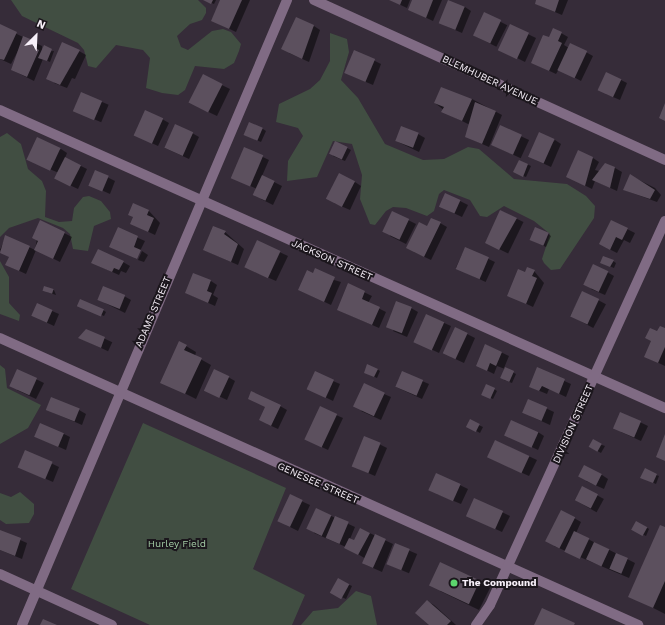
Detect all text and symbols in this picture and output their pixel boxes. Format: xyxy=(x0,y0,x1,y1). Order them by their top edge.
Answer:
north arrow xyxy=(16,16,56,56)
text: N xyxy=(35,17,47,32)
street label: BLEMHUBER AVENUE xyxy=(440,52,540,108)
street label: JACKSON STREET xyxy=(290,237,374,283)
street label: ADAMS STREET xyxy=(133,275,173,349)
street label: DIVISION STREET xyxy=(550,383,596,465)
street label: GENESEE STREET xyxy=(276,460,360,506)
park label: Hurley Field xyxy=(148,538,206,550)
place label: The Compound xyxy=(462,577,536,589)
marker: The Compound xyxy=(449,578,459,588)

